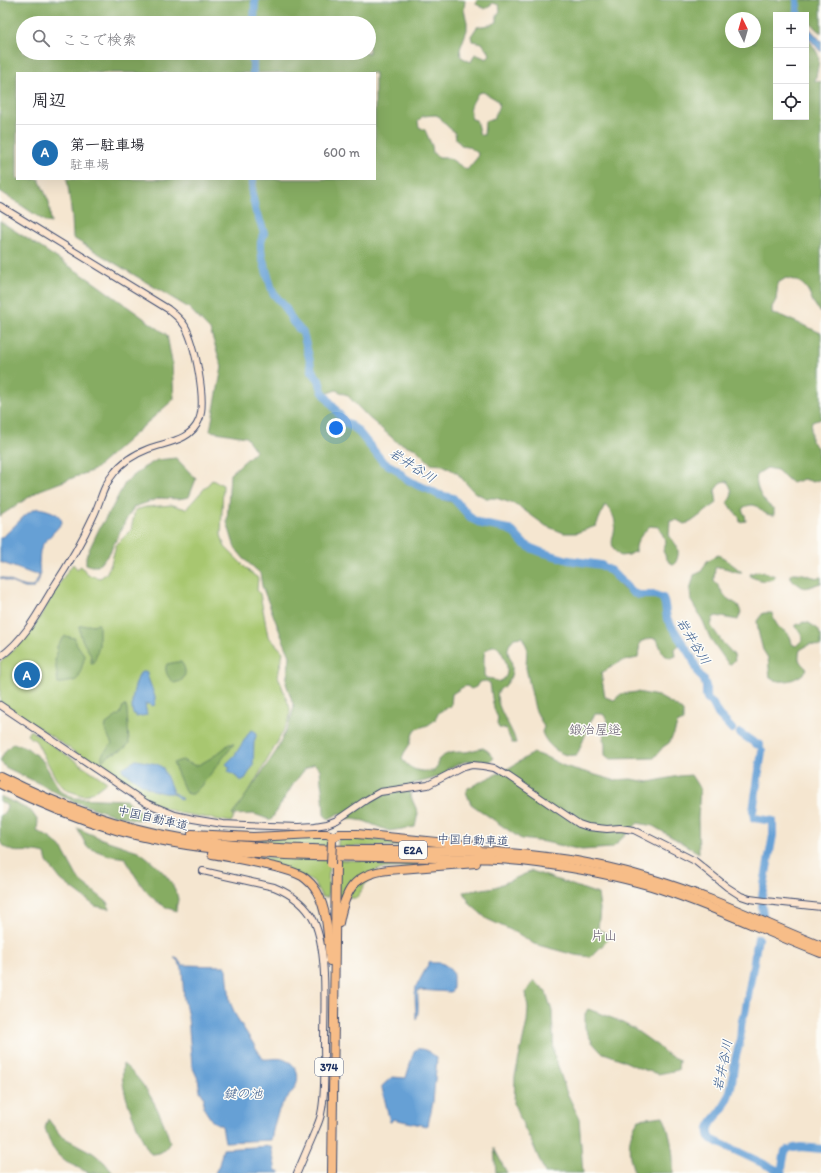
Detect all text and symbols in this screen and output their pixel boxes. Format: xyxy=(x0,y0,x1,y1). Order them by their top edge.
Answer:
north arrow xyxy=(725,12,761,48)
map controls xyxy=(773,12,809,120)
button: + xyxy=(773,12,809,48)
search box xyxy=(16,16,376,60)
icon: search xyxy=(30,27,52,49)
text: ここで検索 xyxy=(62,31,137,49)
button: − xyxy=(773,48,809,84)
button: locate xyxy=(773,84,809,120)
text: 周辺 xyxy=(32,90,66,110)
text: 第一駐車場 xyxy=(70,136,145,154)
text: A xyxy=(41,145,49,160)
text: 600 m xyxy=(323,145,360,160)
text: 駐車場 xyxy=(70,157,109,172)
your location xyxy=(326,418,346,438)
water label: 岩井谷川 xyxy=(387,445,439,486)
water label: 岩井谷川 xyxy=(674,615,713,667)
pin: A xyxy=(14,660,40,690)
district label: 鍛冶屋逧 xyxy=(569,722,621,737)
street label: 中国自動車道 xyxy=(116,803,190,833)
street label: 中国自動車道 xyxy=(437,832,509,848)
road number: E2A xyxy=(399,841,427,859)
district label: 片山 xyxy=(591,928,617,943)
water label: 岩井谷川 xyxy=(710,1038,735,1092)
road number: 374 xyxy=(315,1058,343,1076)
water label: 鍵の池 xyxy=(223,1086,263,1101)

